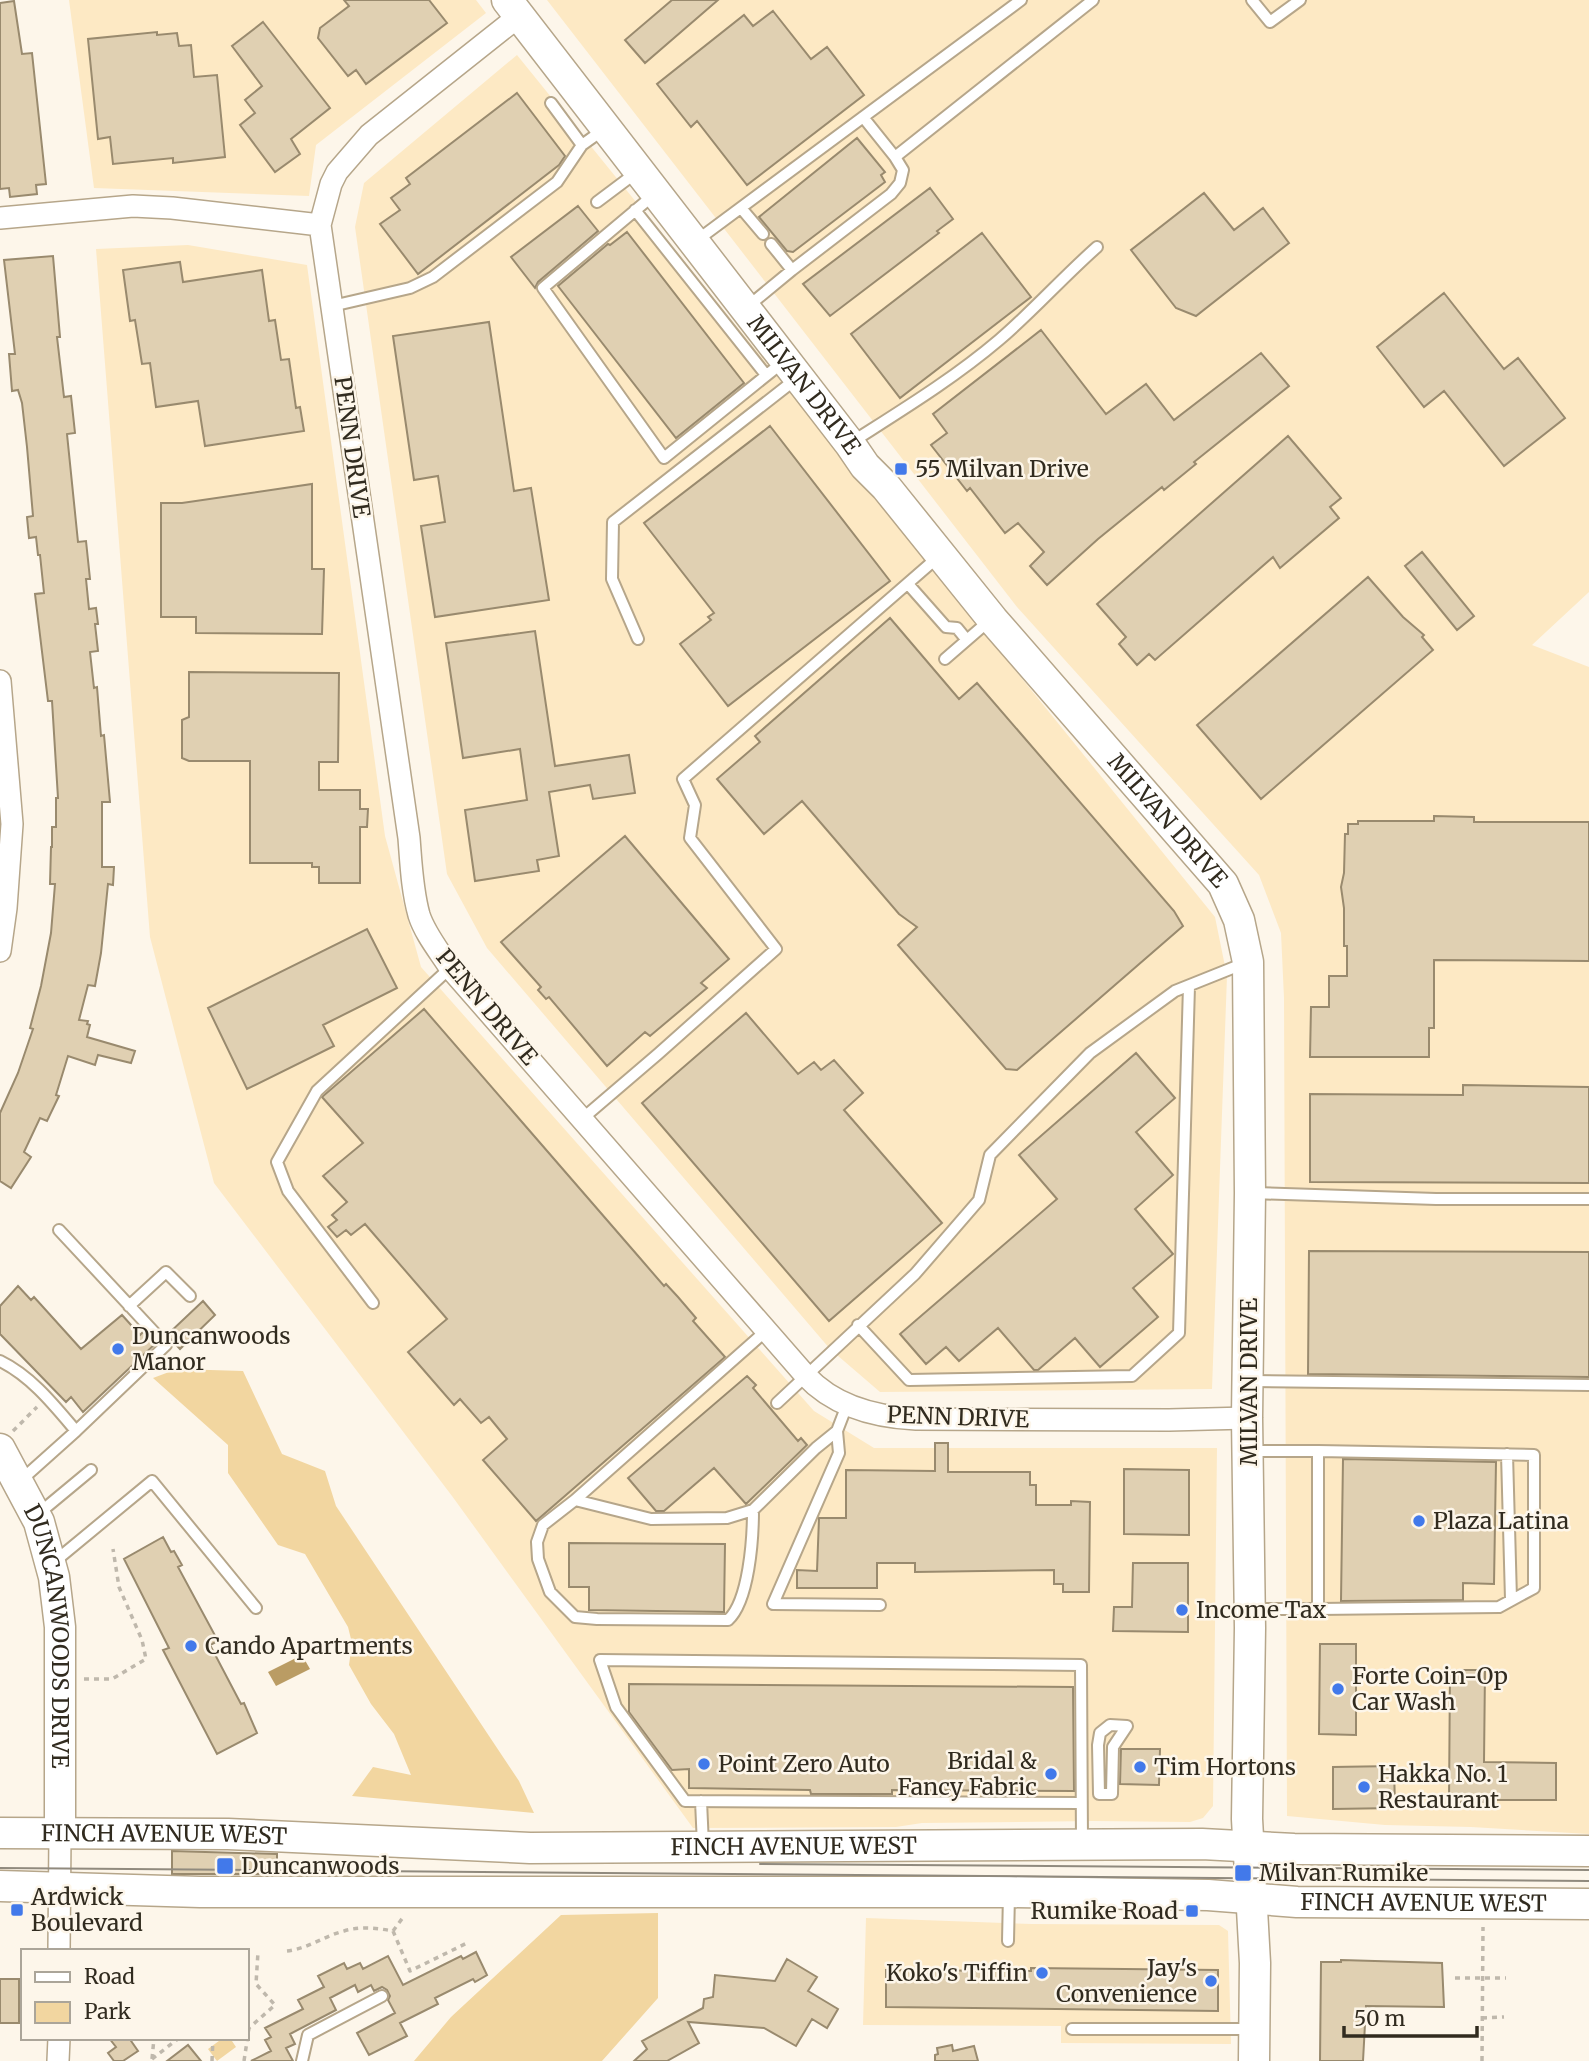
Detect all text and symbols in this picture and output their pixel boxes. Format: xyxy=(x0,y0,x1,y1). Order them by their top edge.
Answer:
street label: MILVAN DRIVE xyxy=(742,309,868,460)
street label: PENN DRIVE xyxy=(328,374,377,520)
place label: 55 Milvan Drive xyxy=(915,454,1089,483)
marker: 55 Milvan Drive xyxy=(893,461,909,477)
street label: MILVAN DRIVE xyxy=(1102,747,1235,893)
street label: PENN DRIVE xyxy=(431,943,545,1071)
street label: MILVAN DRIVE xyxy=(1234,1298,1263,1466)
place label: Duncanwoods Manor xyxy=(132,1321,291,1376)
marker: Duncanwoods Manor xyxy=(110,1341,126,1357)
street label: PENN DRIVE xyxy=(886,1400,1030,1433)
street label: DUNCANWOODS DRIVE xyxy=(18,1499,75,1769)
place label: Plaza Latina xyxy=(1433,1506,1569,1535)
marker: Plaza Latina xyxy=(1411,1513,1427,1529)
place label: Income Tax xyxy=(1196,1595,1327,1624)
marker: Income Tax xyxy=(1174,1602,1190,1618)
place label: Cando Apartments xyxy=(205,1631,413,1660)
marker: Cando Apartments xyxy=(183,1638,199,1654)
place label: Forte Coin-Op Car Wash xyxy=(1352,1661,1508,1716)
marker: Forte Coin-Op Car Wash xyxy=(1330,1681,1346,1697)
place label: Bridal & Fancy Fabric xyxy=(898,1746,1038,1801)
place label: Point Zero Auto xyxy=(718,1749,890,1778)
place label: Tim Hortons xyxy=(1154,1752,1296,1781)
marker: Point Zero Auto xyxy=(696,1756,712,1772)
marker: Tim Hortons xyxy=(1132,1759,1148,1775)
place label: Hakka No. 1 Restaurant xyxy=(1378,1759,1508,1814)
marker: Bridal & Fancy Fabric xyxy=(1043,1766,1059,1782)
marker: Hakka No. 1 Restaurant xyxy=(1356,1779,1372,1795)
street label: FINCH AVENUE WEST xyxy=(41,1818,288,1851)
street label: FINCH AVENUE WEST xyxy=(670,1831,917,1861)
place label: Duncanwoods xyxy=(241,1851,400,1880)
marker: Duncanwoods xyxy=(215,1856,235,1876)
place label: Milvan Rumike xyxy=(1259,1858,1428,1887)
marker: Milvan Rumike xyxy=(1233,1863,1253,1883)
place label: Ardwick Boulevard xyxy=(30,1882,143,1937)
street label: FINCH AVENUE WEST xyxy=(1300,1887,1547,1918)
place label: Rumike Road xyxy=(1030,1896,1178,1925)
marker: Ardwick Boulevard xyxy=(9,1902,25,1918)
marker: Rumike Road xyxy=(1184,1903,1200,1919)
legend xyxy=(21,1949,248,2040)
place label: Jay's Convenience xyxy=(1056,1953,1197,2008)
place label: Koko's Tiffin xyxy=(886,1958,1028,1987)
text: Road xyxy=(84,1963,135,1990)
marker: Koko's Tiffin xyxy=(1034,1965,1050,1981)
marker: Jay's Convenience xyxy=(1203,1973,1219,1989)
scale bar xyxy=(1344,1994,1477,2038)
text: Park xyxy=(84,1998,131,2025)
text: 50 m xyxy=(1354,2005,1405,2032)

